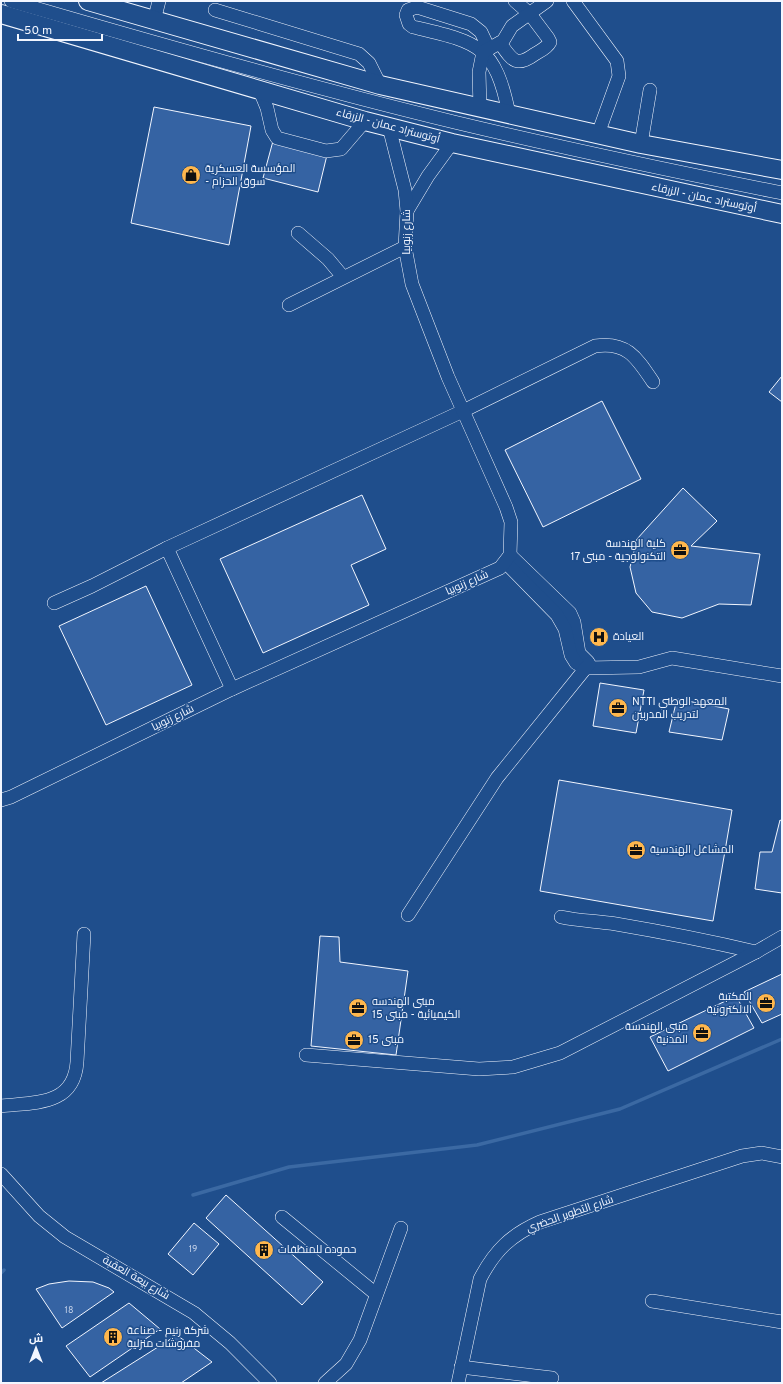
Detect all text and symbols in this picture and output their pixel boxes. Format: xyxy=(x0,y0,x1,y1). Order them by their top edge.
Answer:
scale bar xyxy=(18,16,102,42)
text: 50 m xyxy=(24,23,52,39)
street label: أوتوستراد عمان - الزرقاء xyxy=(335,104,442,147)
place label: المؤسسة العسكرية - سوق الحزام xyxy=(205,162,295,189)
shop icon: المؤسسة العسكرية - سوق الحزام xyxy=(180,164,202,186)
street label: أوتوستراد عمان - الزرقاء xyxy=(650,179,758,216)
street label: شارع زنوبيا xyxy=(400,209,414,255)
place label: كلية الهندسة التكنولوجية - مبنى 17 xyxy=(570,537,666,564)
office icon: كلية الهندسة التكنولوجية - مبنى 17 xyxy=(669,539,691,561)
street label: شارع زنوبيا xyxy=(443,567,491,599)
hospital icon: العيادة xyxy=(588,626,610,648)
place label: العيادة xyxy=(613,630,644,644)
place label: NTTI المعهد الوطني لتدريب المدربين xyxy=(632,695,727,722)
office icon: NTTI المعهد الوطني لتدريب المدربين xyxy=(607,697,629,719)
street label: شارع زنوبيا xyxy=(149,702,197,734)
office icon: المشاغل الهندسية xyxy=(625,839,647,861)
place label: المشاغل الهندسية xyxy=(650,843,734,857)
place label: المكتبة الالكترونية xyxy=(707,990,752,1017)
office icon: المكتبة الالكترونية xyxy=(755,992,777,1014)
place label: مبنى الهندسه الكيميائية - مبنى 15 xyxy=(372,995,461,1022)
office icon: مبنى الهندسه الكيميائية - مبنى 15 xyxy=(347,997,369,1019)
place label: مبنى الهندسة المدنية xyxy=(625,1020,688,1047)
office icon: مبنى الهندسة المدنية xyxy=(691,1022,713,1044)
office icon: مبنى 15 xyxy=(343,1029,365,1051)
place label: مبنى 15 xyxy=(368,1033,404,1047)
street label: شارع التطوير الحضري xyxy=(525,1193,616,1236)
building icon: حموده للمنظفات xyxy=(253,1239,275,1261)
place label: حموده للمنظفات xyxy=(278,1243,356,1257)
house number: 19 xyxy=(189,1244,197,1255)
street label: شارع بيعة العقبة xyxy=(100,1253,172,1303)
house number: 18 xyxy=(65,1305,73,1316)
place label: شركة رنيم - صناعة مفروشات منزلية xyxy=(127,1324,209,1351)
building icon: شركة رنيم - صناعة مفروشات منزلية xyxy=(102,1326,124,1348)
north arrow xyxy=(16,1328,56,1368)
text: ش xyxy=(29,1332,43,1346)

